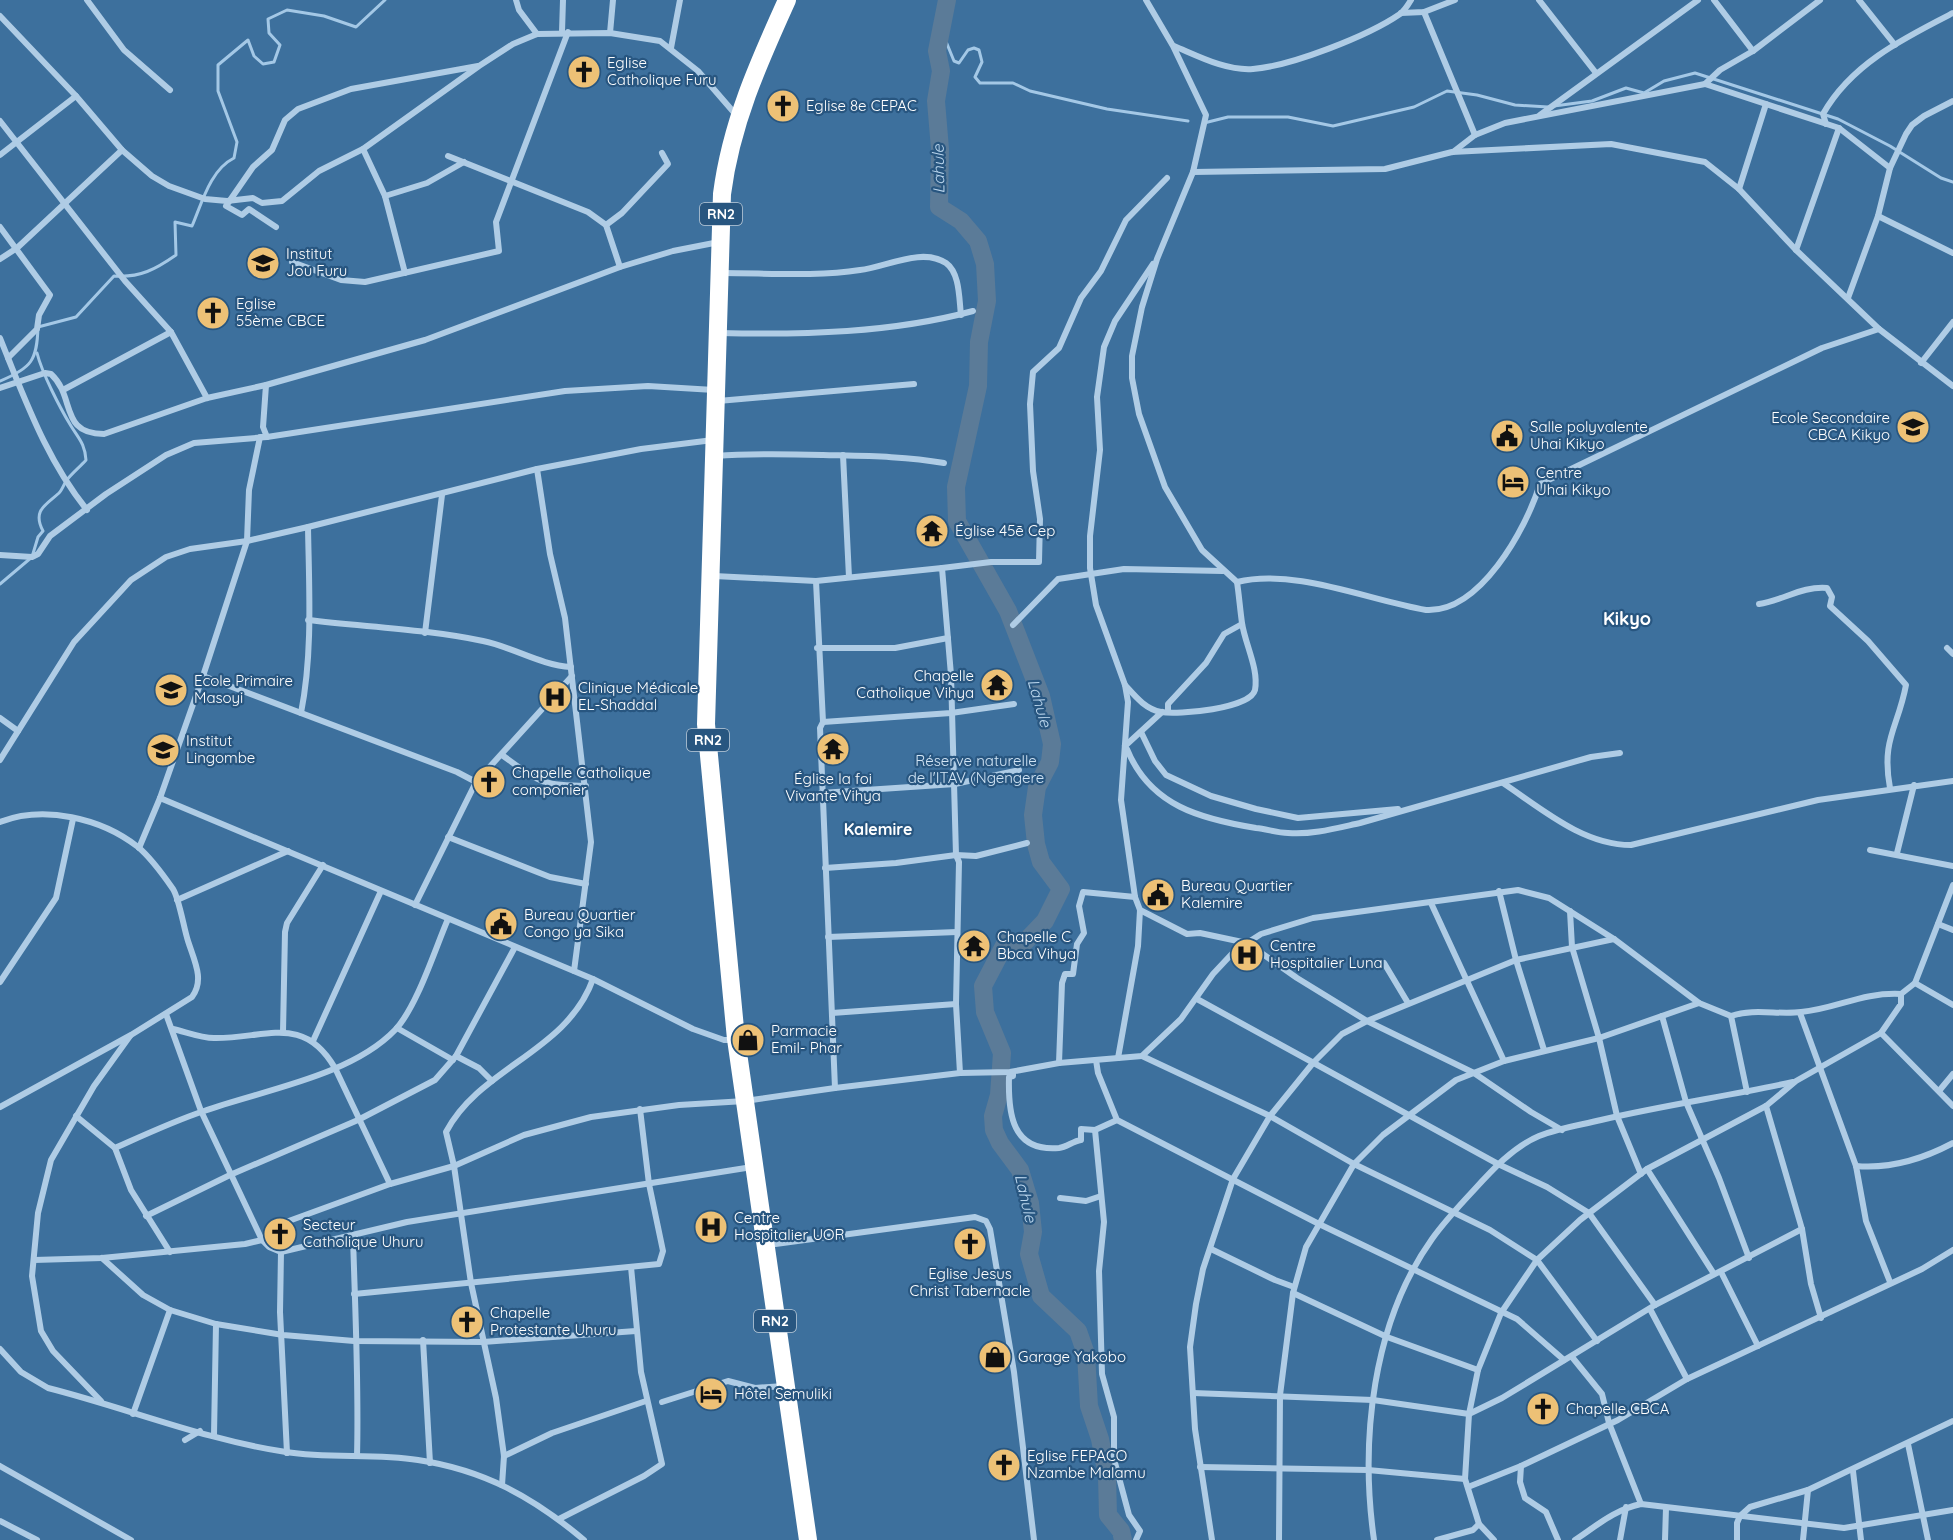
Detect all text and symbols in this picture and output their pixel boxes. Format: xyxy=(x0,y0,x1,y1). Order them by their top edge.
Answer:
place label: Eglise Catholique Furu xyxy=(607,53,717,89)
church icon: Eglise Catholique Furu xyxy=(566,54,602,90)
church icon: Eglise 8e CEPAC xyxy=(765,88,801,124)
place label: Eglise 8e CEPAC xyxy=(806,96,917,115)
water label: Lahule xyxy=(928,143,948,194)
road number: RN2 xyxy=(700,203,742,225)
place label: Institut Jou Furu xyxy=(286,244,347,280)
school or university icon: Institut Jou Furu xyxy=(245,245,281,281)
place label: Eglise 55ème CBCE xyxy=(236,294,325,330)
church icon: Eglise 55ème CBCE xyxy=(195,295,231,331)
place label: Ecole Secondaire CBCA Kikyo xyxy=(1771,408,1890,444)
school or university icon: Ecole Secondaire CBCA Kikyo xyxy=(1895,409,1931,445)
place label: Salle polyvalente Uhai Kikyo xyxy=(1530,417,1648,453)
public building icon: Salle polyvalente Uhai Kikyo xyxy=(1489,418,1525,454)
place label: Centre Uhai Kikyo xyxy=(1536,463,1610,499)
hotel icon: Centre Uhai Kikyo xyxy=(1495,464,1531,500)
temple icon: Église 45ē Cep xyxy=(914,513,950,549)
place label: Église 45ē Cep xyxy=(955,521,1055,540)
district label: Kikyo xyxy=(1603,607,1651,630)
place label: Chapelle Catholique Vihya xyxy=(856,666,974,702)
temple icon: Chapelle Catholique Vihya xyxy=(979,667,1015,703)
place label: Ecole Primaire Masoyi xyxy=(194,671,293,707)
school or university icon: Ecole Primaire Masoyi xyxy=(153,672,189,708)
water label: Lahule xyxy=(1024,677,1057,730)
place label: Clinique Médicale EL-Shaddal xyxy=(578,678,698,714)
hospital icon: Clinique Médicale EL-Shaddal xyxy=(537,679,573,715)
road number: RN2 xyxy=(687,729,729,751)
place label: Institut Lingombe xyxy=(186,731,255,767)
temple icon: Église la foi Vivante Vihya xyxy=(815,731,851,767)
school or university icon: Institut Lingombe xyxy=(145,732,181,768)
park label: Réserve naturelle de l'ITAV (Ngengere xyxy=(908,751,1044,787)
place label: Chapelle Catholique componier xyxy=(512,763,651,799)
church icon: Chapelle Catholique componier xyxy=(471,764,507,800)
place label: Église la foi Vivante Vihya xyxy=(785,769,881,805)
district label: Kalemire xyxy=(844,819,912,839)
place label: Bureau Quartier Kalemire xyxy=(1181,876,1293,912)
public building icon: Bureau Quartier Kalemire xyxy=(1140,877,1176,913)
place label: Bureau Quartier Congo ya Sika xyxy=(524,905,636,941)
public building icon: Bureau Quartier Congo ya Sika xyxy=(483,906,519,942)
place label: Chapelle C Bbca Vihya xyxy=(997,927,1076,963)
temple icon: Chapelle C Bbca Vihya xyxy=(956,928,992,964)
place label: Centre Hospitalier Luna xyxy=(1270,936,1383,972)
hospital icon: Centre Hospitalier Luna xyxy=(1229,937,1265,973)
place label: Parmacie Emil- Phar xyxy=(771,1021,842,1057)
shop icon: Parmacie Emil- Phar xyxy=(730,1022,766,1058)
water label: Lahule xyxy=(1011,1172,1041,1225)
place label: Centre Hospitalier UOR xyxy=(734,1208,845,1244)
hospital icon: Centre Hospitalier UOR xyxy=(693,1209,729,1245)
place label: Secteur Catholique Uhuru xyxy=(303,1215,423,1251)
church icon: Secteur Catholique Uhuru xyxy=(262,1216,298,1252)
church icon: Eglise Jesus Christ Tabernacle xyxy=(952,1226,988,1262)
place label: Eglise Jesus Christ Tabernacle xyxy=(910,1264,1030,1300)
place label: Chapelle Protestante Uhuru xyxy=(490,1303,616,1339)
church icon: Chapelle Protestante Uhuru xyxy=(449,1304,485,1340)
road number: RN2 xyxy=(754,1310,796,1332)
shop icon: Garage Yakobo xyxy=(977,1339,1013,1375)
place label: Garage Yakobo xyxy=(1018,1347,1126,1366)
hotel icon: Hôtel Semuliki xyxy=(693,1376,729,1412)
place label: Hôtel Semuliki xyxy=(734,1384,832,1403)
church icon: Chapelle CBCA xyxy=(1525,1391,1561,1427)
place label: Chapelle CBCA xyxy=(1566,1399,1670,1418)
place label: Eglise FEPACO Nzambe Malamu xyxy=(1027,1446,1146,1482)
church icon: Eglise FEPACO Nzambe Malamu xyxy=(986,1447,1022,1483)

